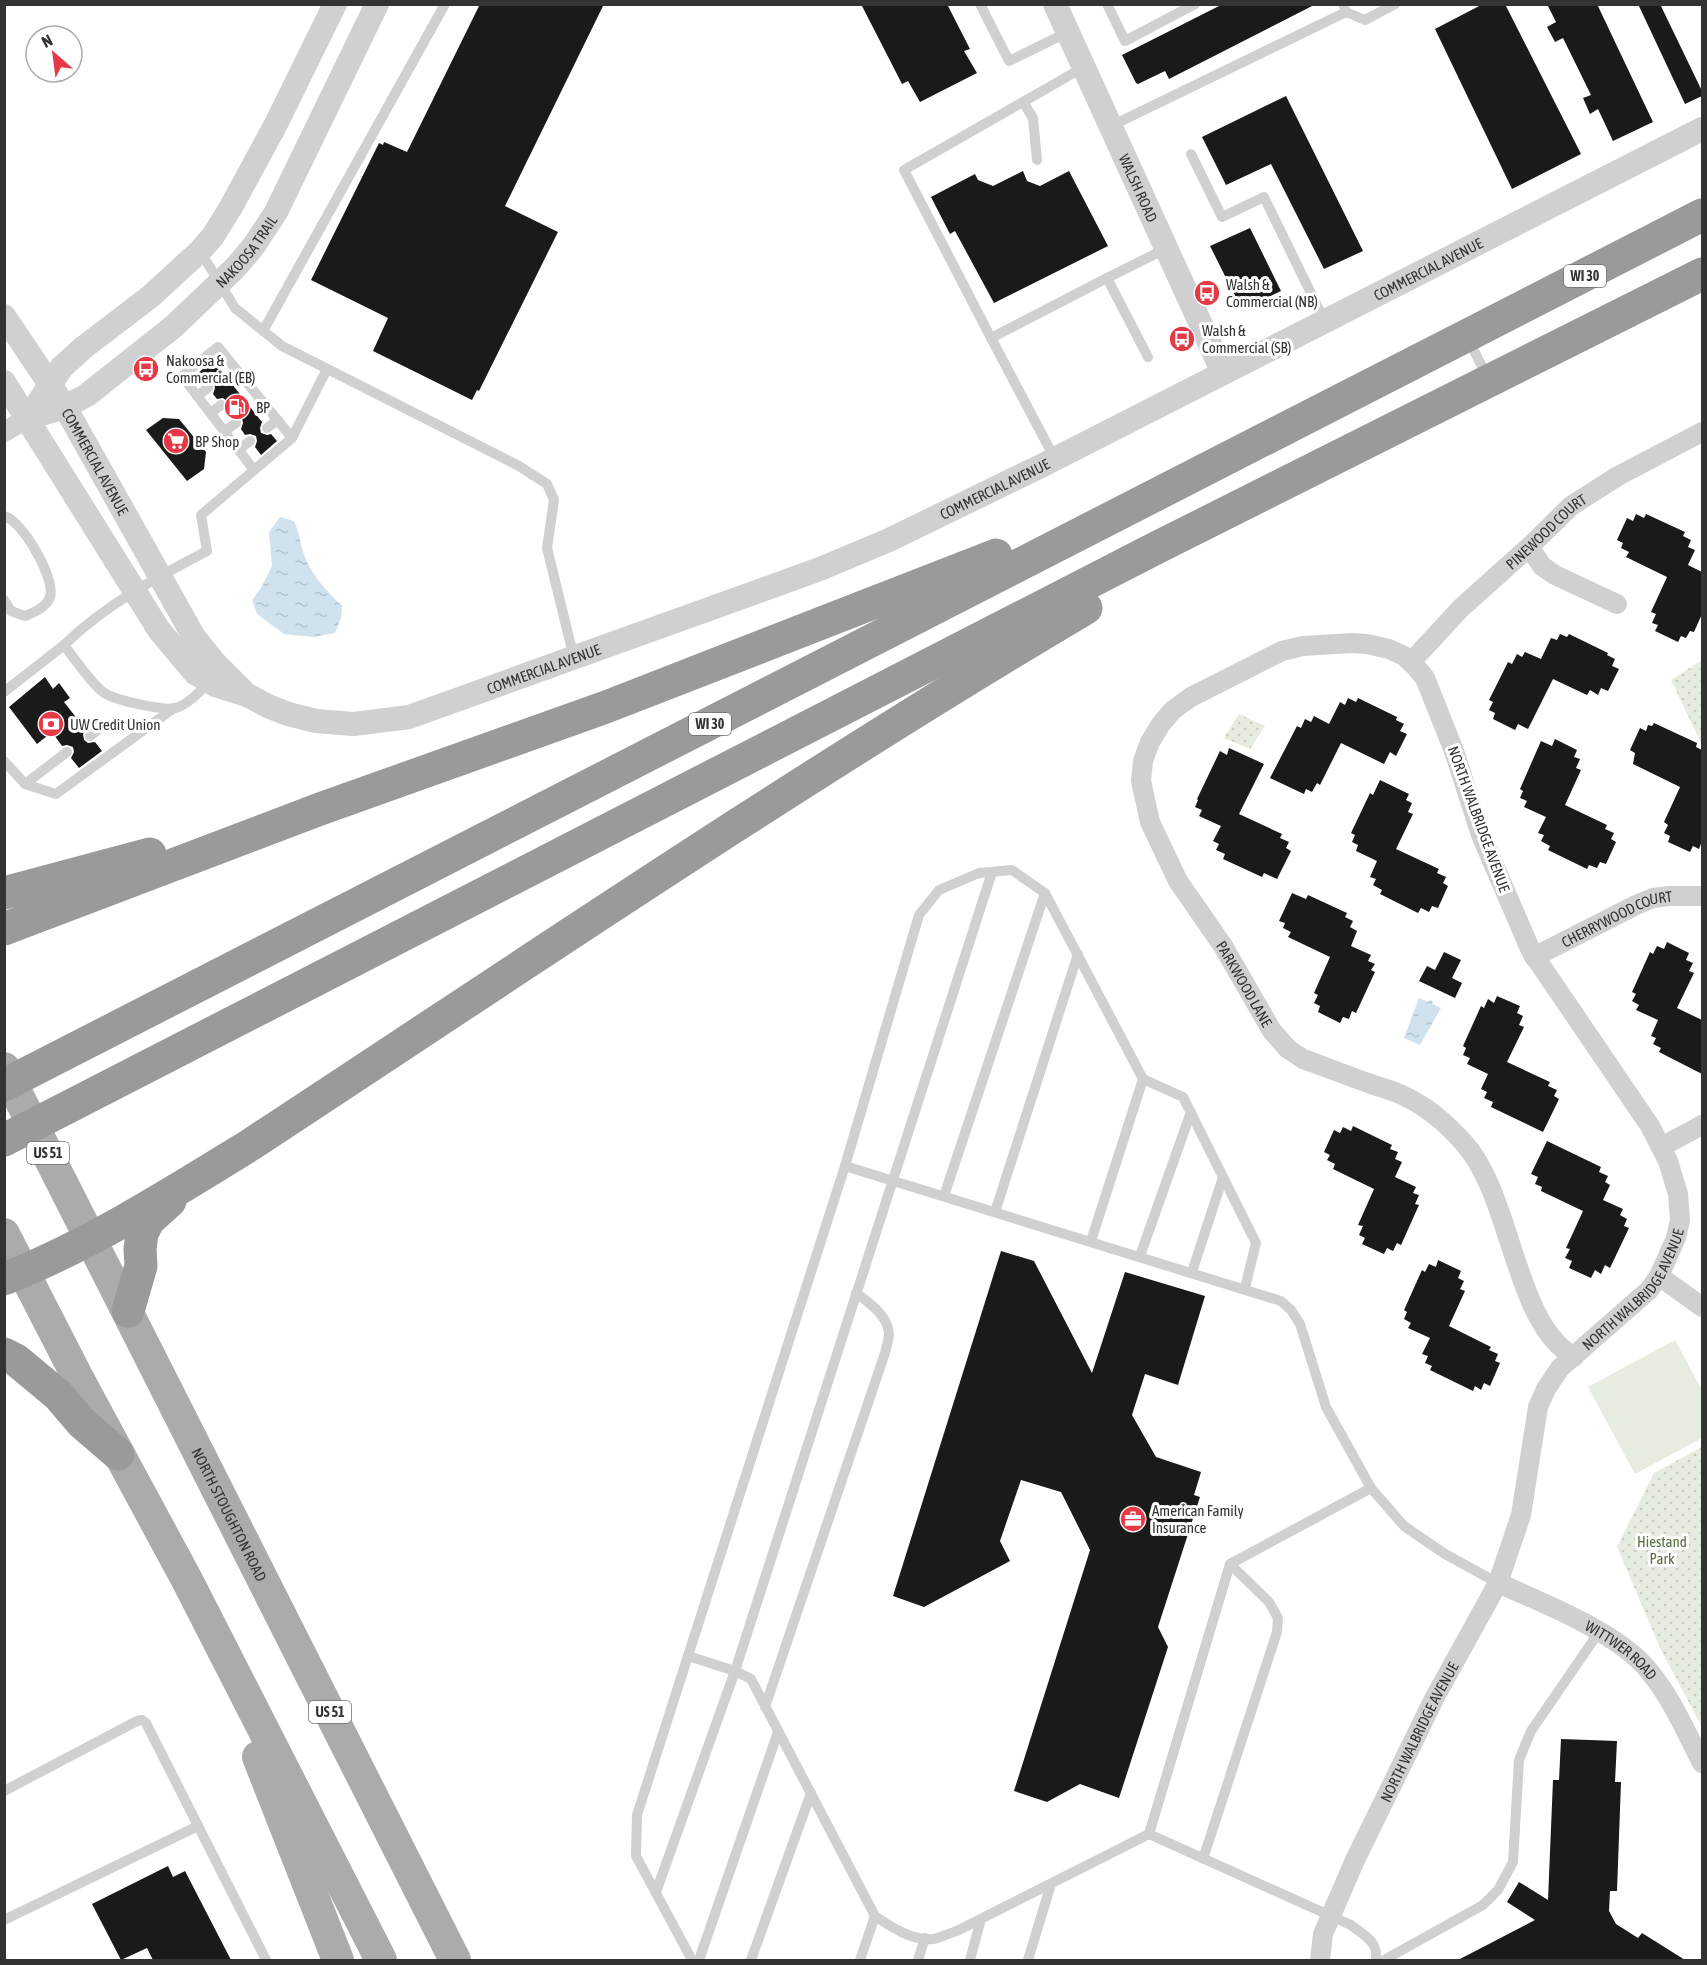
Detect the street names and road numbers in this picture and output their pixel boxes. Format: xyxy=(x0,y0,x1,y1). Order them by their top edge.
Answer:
street label: WALSH ROAD xyxy=(1116,151,1162,224)
street label: NAKOOSA TRAIL xyxy=(212,212,280,290)
street label: COMMERCIAL AVENUE xyxy=(1371,234,1486,304)
road number: WI 30 xyxy=(1564,265,1606,287)
street label: COMMERCIAL AVENUE xyxy=(59,405,133,518)
street label: COMMERCIAL AVENUE xyxy=(937,454,1053,523)
street label: PINEWOOD COURT xyxy=(1502,490,1589,572)
street label: COMMERCIAL AVENUE xyxy=(484,640,603,697)
road number: WI 30 xyxy=(689,713,731,735)
street label: NORTH WALBRIDGE AVENUE xyxy=(1445,744,1514,895)
street label: CHERRYWOOD COURT xyxy=(1558,887,1674,950)
street label: PARKWOOD LANE xyxy=(1213,937,1276,1030)
road number: US 51 xyxy=(27,1142,69,1164)
street label: NORTH WALBRIDGE AVENUE xyxy=(1579,1226,1686,1353)
street label: NORTH STOUGHTON ROAD xyxy=(189,1445,270,1584)
street label: WITTWER ROAD xyxy=(1582,1617,1661,1683)
street label: NORTH WALBRIDGE AVENUE xyxy=(1376,1658,1462,1805)
road number: US 51 xyxy=(309,1701,351,1723)

